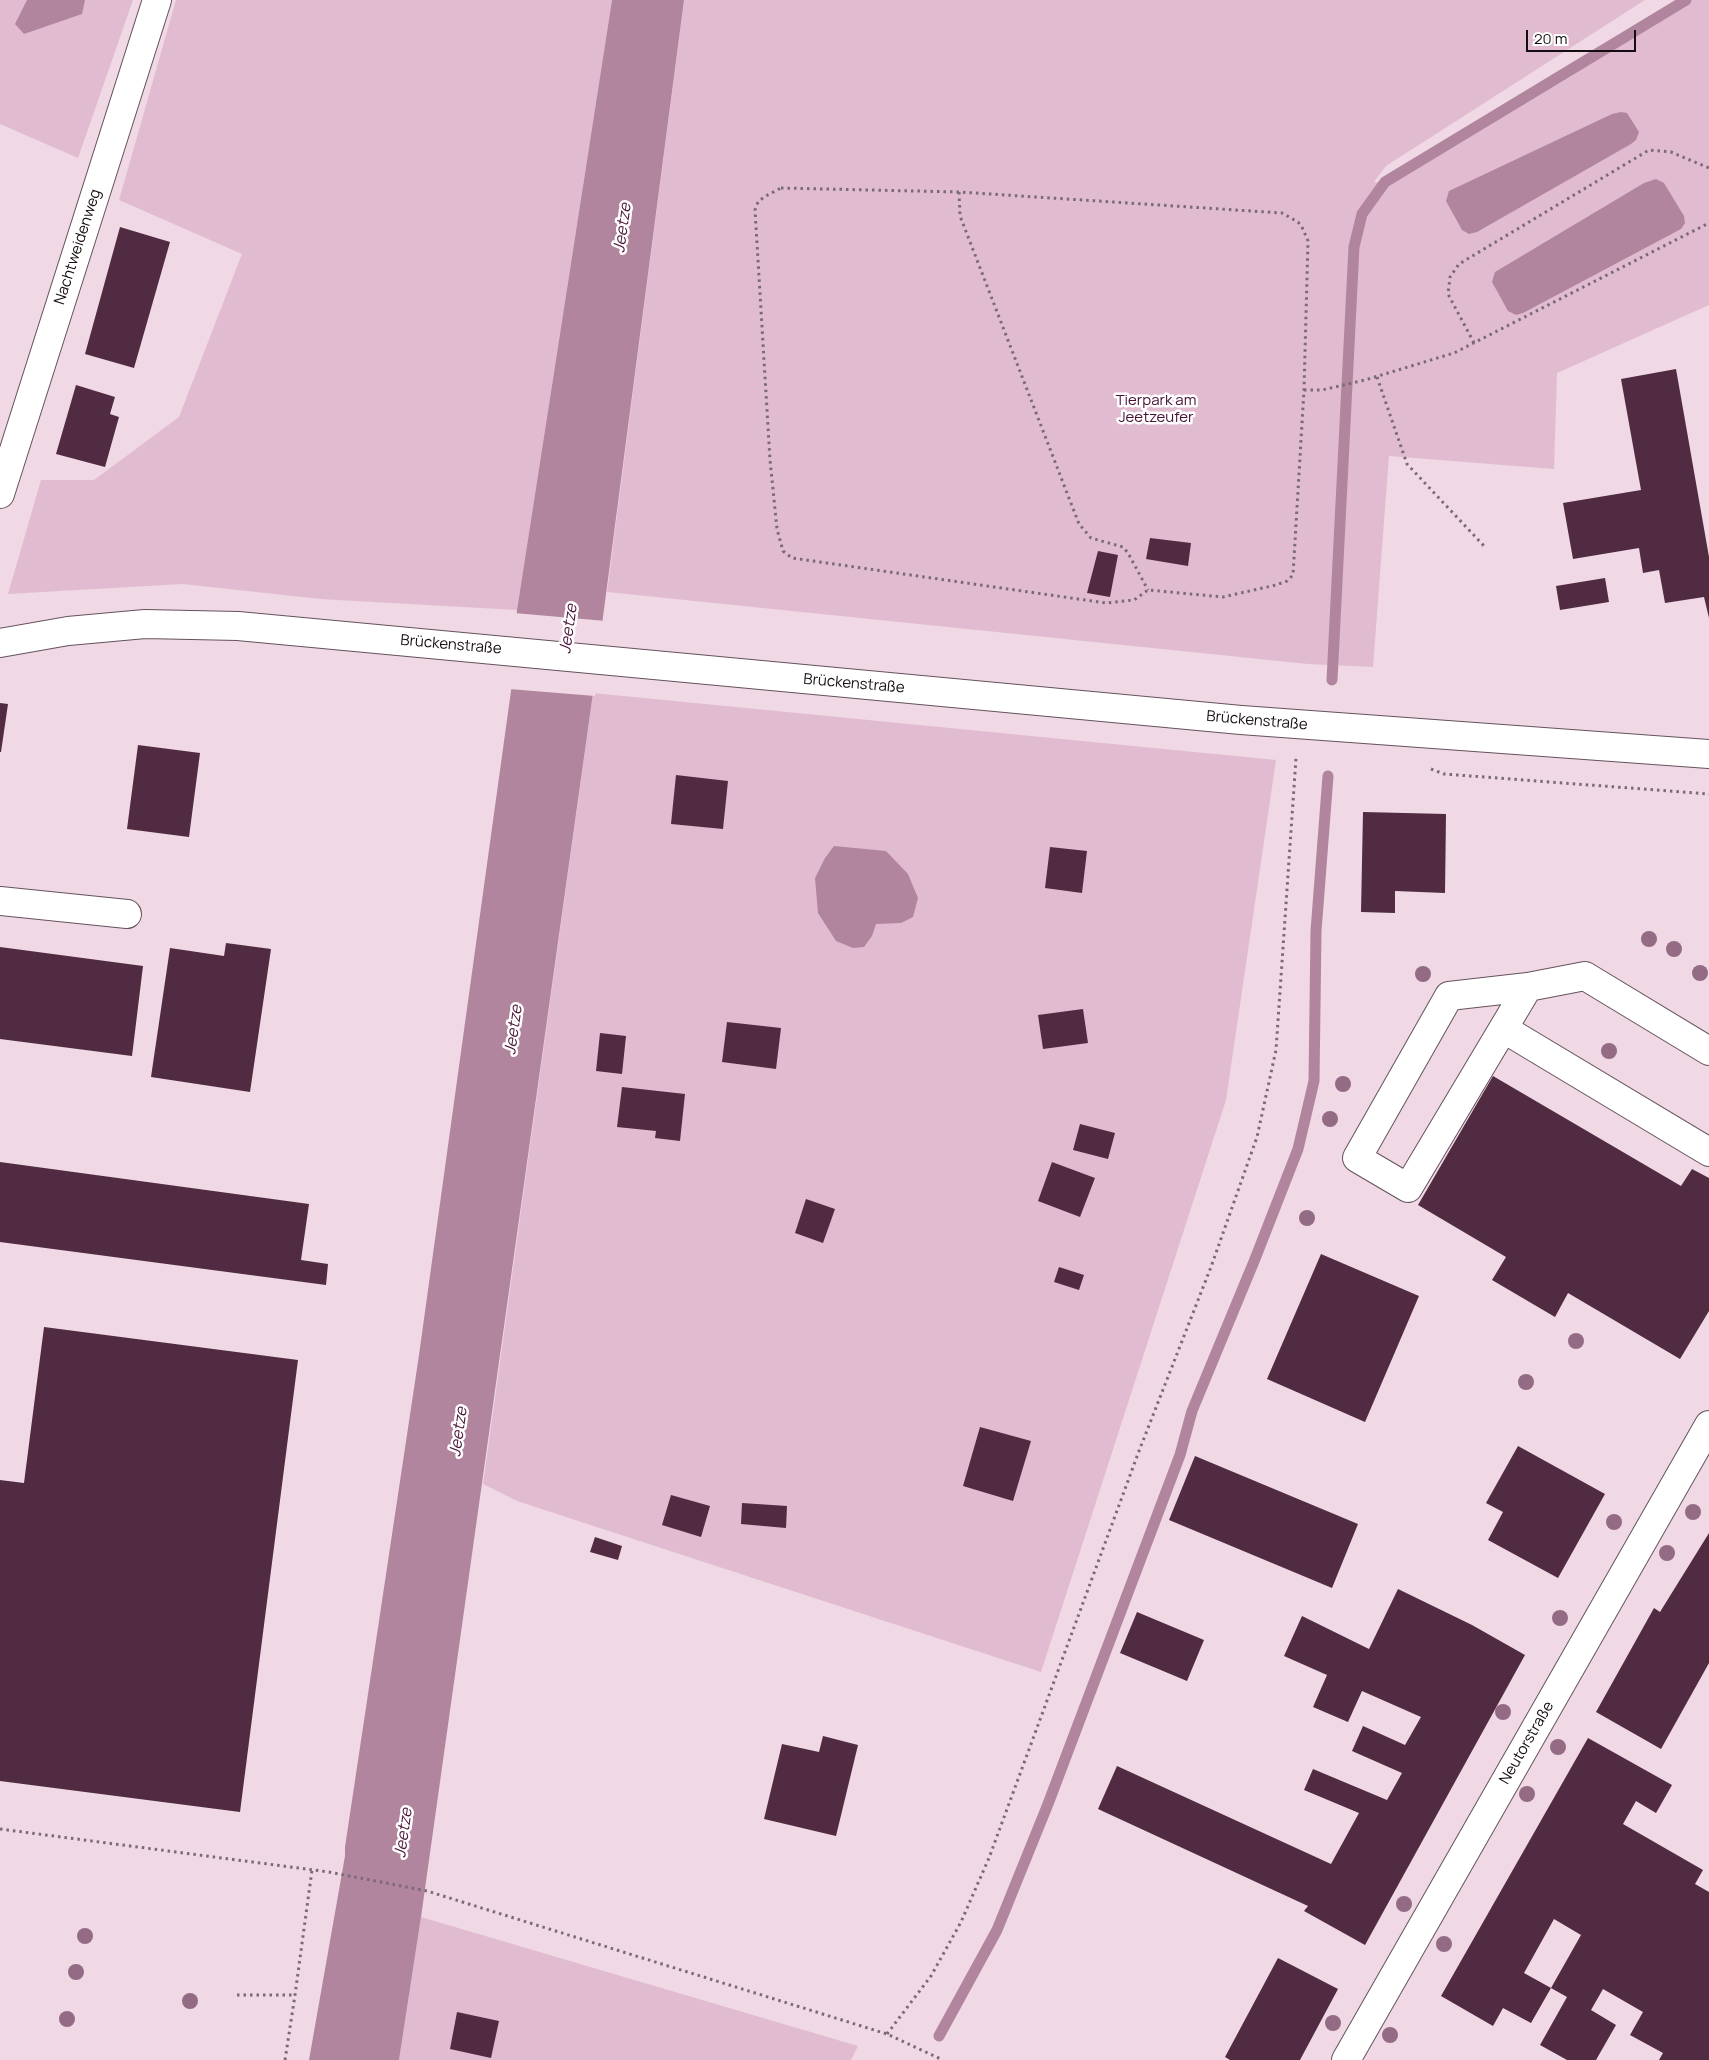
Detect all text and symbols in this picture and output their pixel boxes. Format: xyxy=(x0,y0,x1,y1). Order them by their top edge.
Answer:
scale bar xyxy=(1529,20,1639,52)
text: 20 m xyxy=(1534,28,1567,49)
street label: Nachtweidenweg xyxy=(51,187,105,307)
water label: Jeetze xyxy=(610,202,636,254)
park label: Tierpark am Jeetzeufer xyxy=(1116,392,1196,427)
water label: Jeetze xyxy=(556,603,582,655)
street label: Brückenstraße xyxy=(400,632,502,658)
street label: Brückenstraße xyxy=(803,671,905,697)
street label: Brückenstraße xyxy=(1206,708,1308,734)
water label: Jeetze xyxy=(501,1004,527,1056)
water label: Jeetze xyxy=(446,1406,472,1458)
street label: Neutorstraße xyxy=(1496,1698,1558,1788)
water label: Jeetze xyxy=(391,1807,417,1859)

